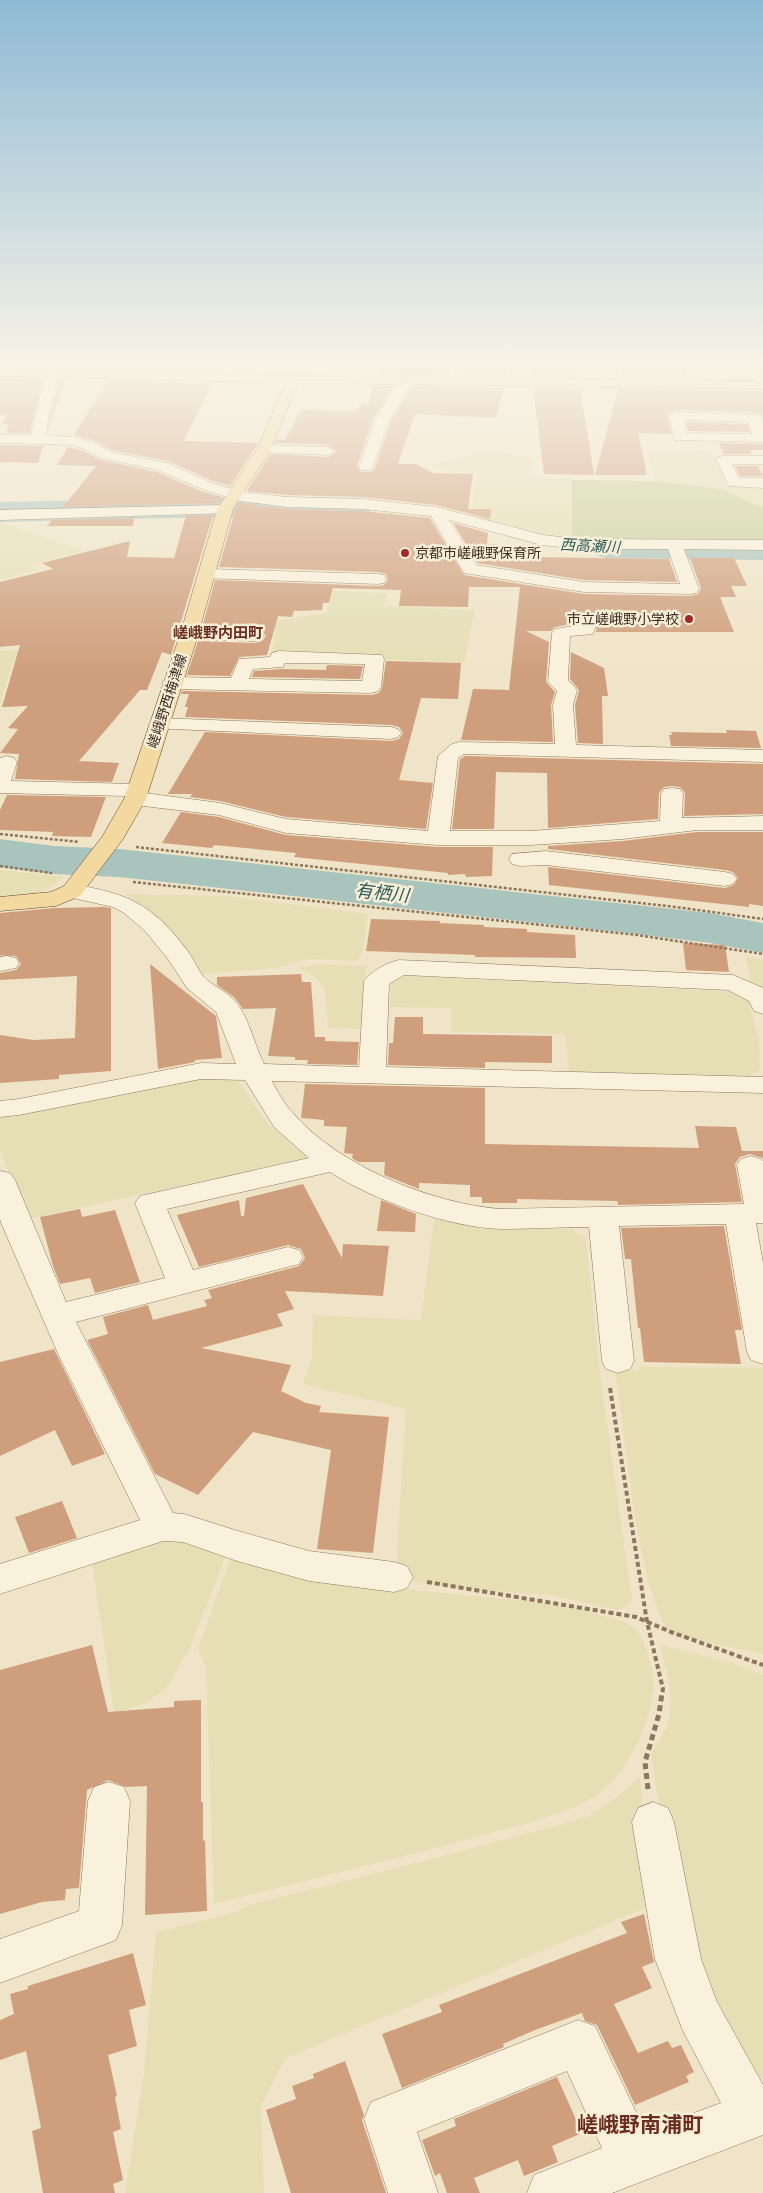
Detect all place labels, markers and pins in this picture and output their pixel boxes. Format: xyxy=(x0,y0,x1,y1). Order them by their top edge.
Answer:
place label: 京都市嵯峨野保育所 xyxy=(415,544,541,562)
marker: 京都市嵯峨野保育所 xyxy=(399,547,411,559)
place label: 市立嵯峨野小学校 xyxy=(567,610,679,628)
marker: 市立嵯峨野小学校 xyxy=(683,613,695,625)

